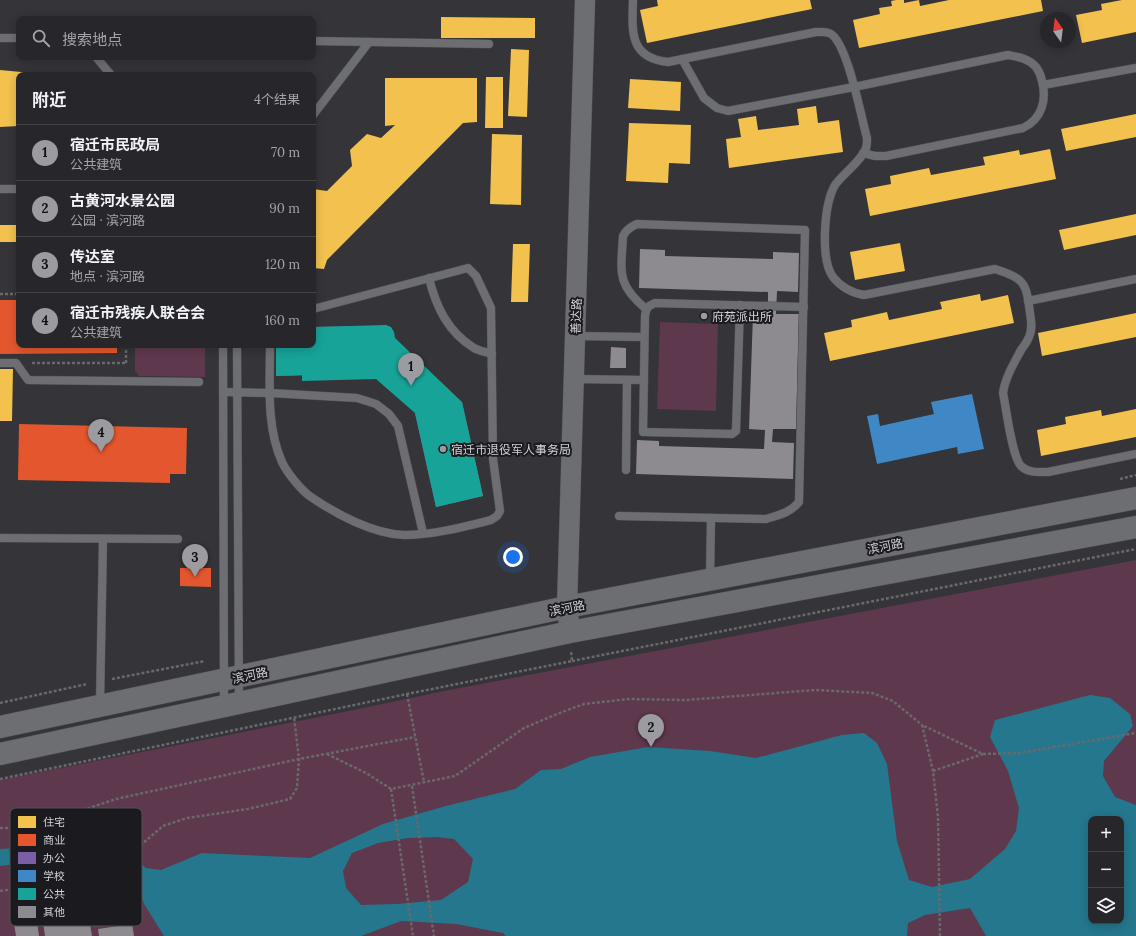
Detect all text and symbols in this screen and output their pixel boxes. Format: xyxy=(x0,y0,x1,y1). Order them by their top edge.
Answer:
north arrow xyxy=(1040,12,1076,48)
search box xyxy=(16,16,316,60)
icon: search xyxy=(30,27,52,49)
text: 搜索地点 xyxy=(62,30,122,49)
text: 附近 xyxy=(32,89,66,111)
text: 4个结果 xyxy=(254,91,300,108)
text: 宿迁市民政局 xyxy=(70,135,160,154)
text: 1 xyxy=(42,144,48,161)
text: 70 m xyxy=(271,144,300,161)
text: 公共建筑 xyxy=(70,156,122,173)
text: 古黄河水景公园 xyxy=(70,191,175,210)
text: 2 xyxy=(42,200,48,217)
text: 90 m xyxy=(269,200,300,217)
text: 公园 · 滨河路 xyxy=(70,212,145,229)
text: 传达室 xyxy=(70,247,115,266)
text: 3 xyxy=(41,256,49,273)
text: 120 m xyxy=(265,256,300,273)
text: 地点 · 滨河路 xyxy=(70,268,145,285)
street label: 善达路 xyxy=(568,298,584,334)
text: 宿迁市残疾人联合会 xyxy=(70,303,205,322)
place label: 府苑派出所 xyxy=(712,309,772,324)
marker: 府苑派出所 xyxy=(699,311,709,321)
text: 4 xyxy=(41,312,49,329)
text: 160 m xyxy=(265,312,300,329)
text: 公共建筑 xyxy=(70,324,122,341)
pin: 1 xyxy=(398,353,424,386)
pin: 4 xyxy=(88,419,114,452)
place label: 宿迁市退役军人事务局 xyxy=(451,442,571,457)
marker: 宿迁市退役军人事务局 xyxy=(438,444,448,454)
street label: 滨河路 xyxy=(866,535,904,557)
pin: 3 xyxy=(182,544,208,577)
your location xyxy=(503,547,523,567)
street label: 滨河路 xyxy=(548,597,586,619)
street label: 滨河路 xyxy=(231,664,269,686)
pin: 2 xyxy=(638,714,664,747)
legend xyxy=(10,808,142,926)
text: 住宅 xyxy=(43,815,65,829)
map controls xyxy=(1088,816,1124,924)
button: + xyxy=(1088,816,1124,852)
text: 商业 xyxy=(43,833,65,847)
text: 办公 xyxy=(43,851,65,865)
button: − xyxy=(1088,852,1124,888)
text: 学校 xyxy=(43,869,65,883)
text: 公共 xyxy=(43,887,65,901)
button: layers xyxy=(1088,888,1124,924)
text: 其他 xyxy=(43,905,65,919)

